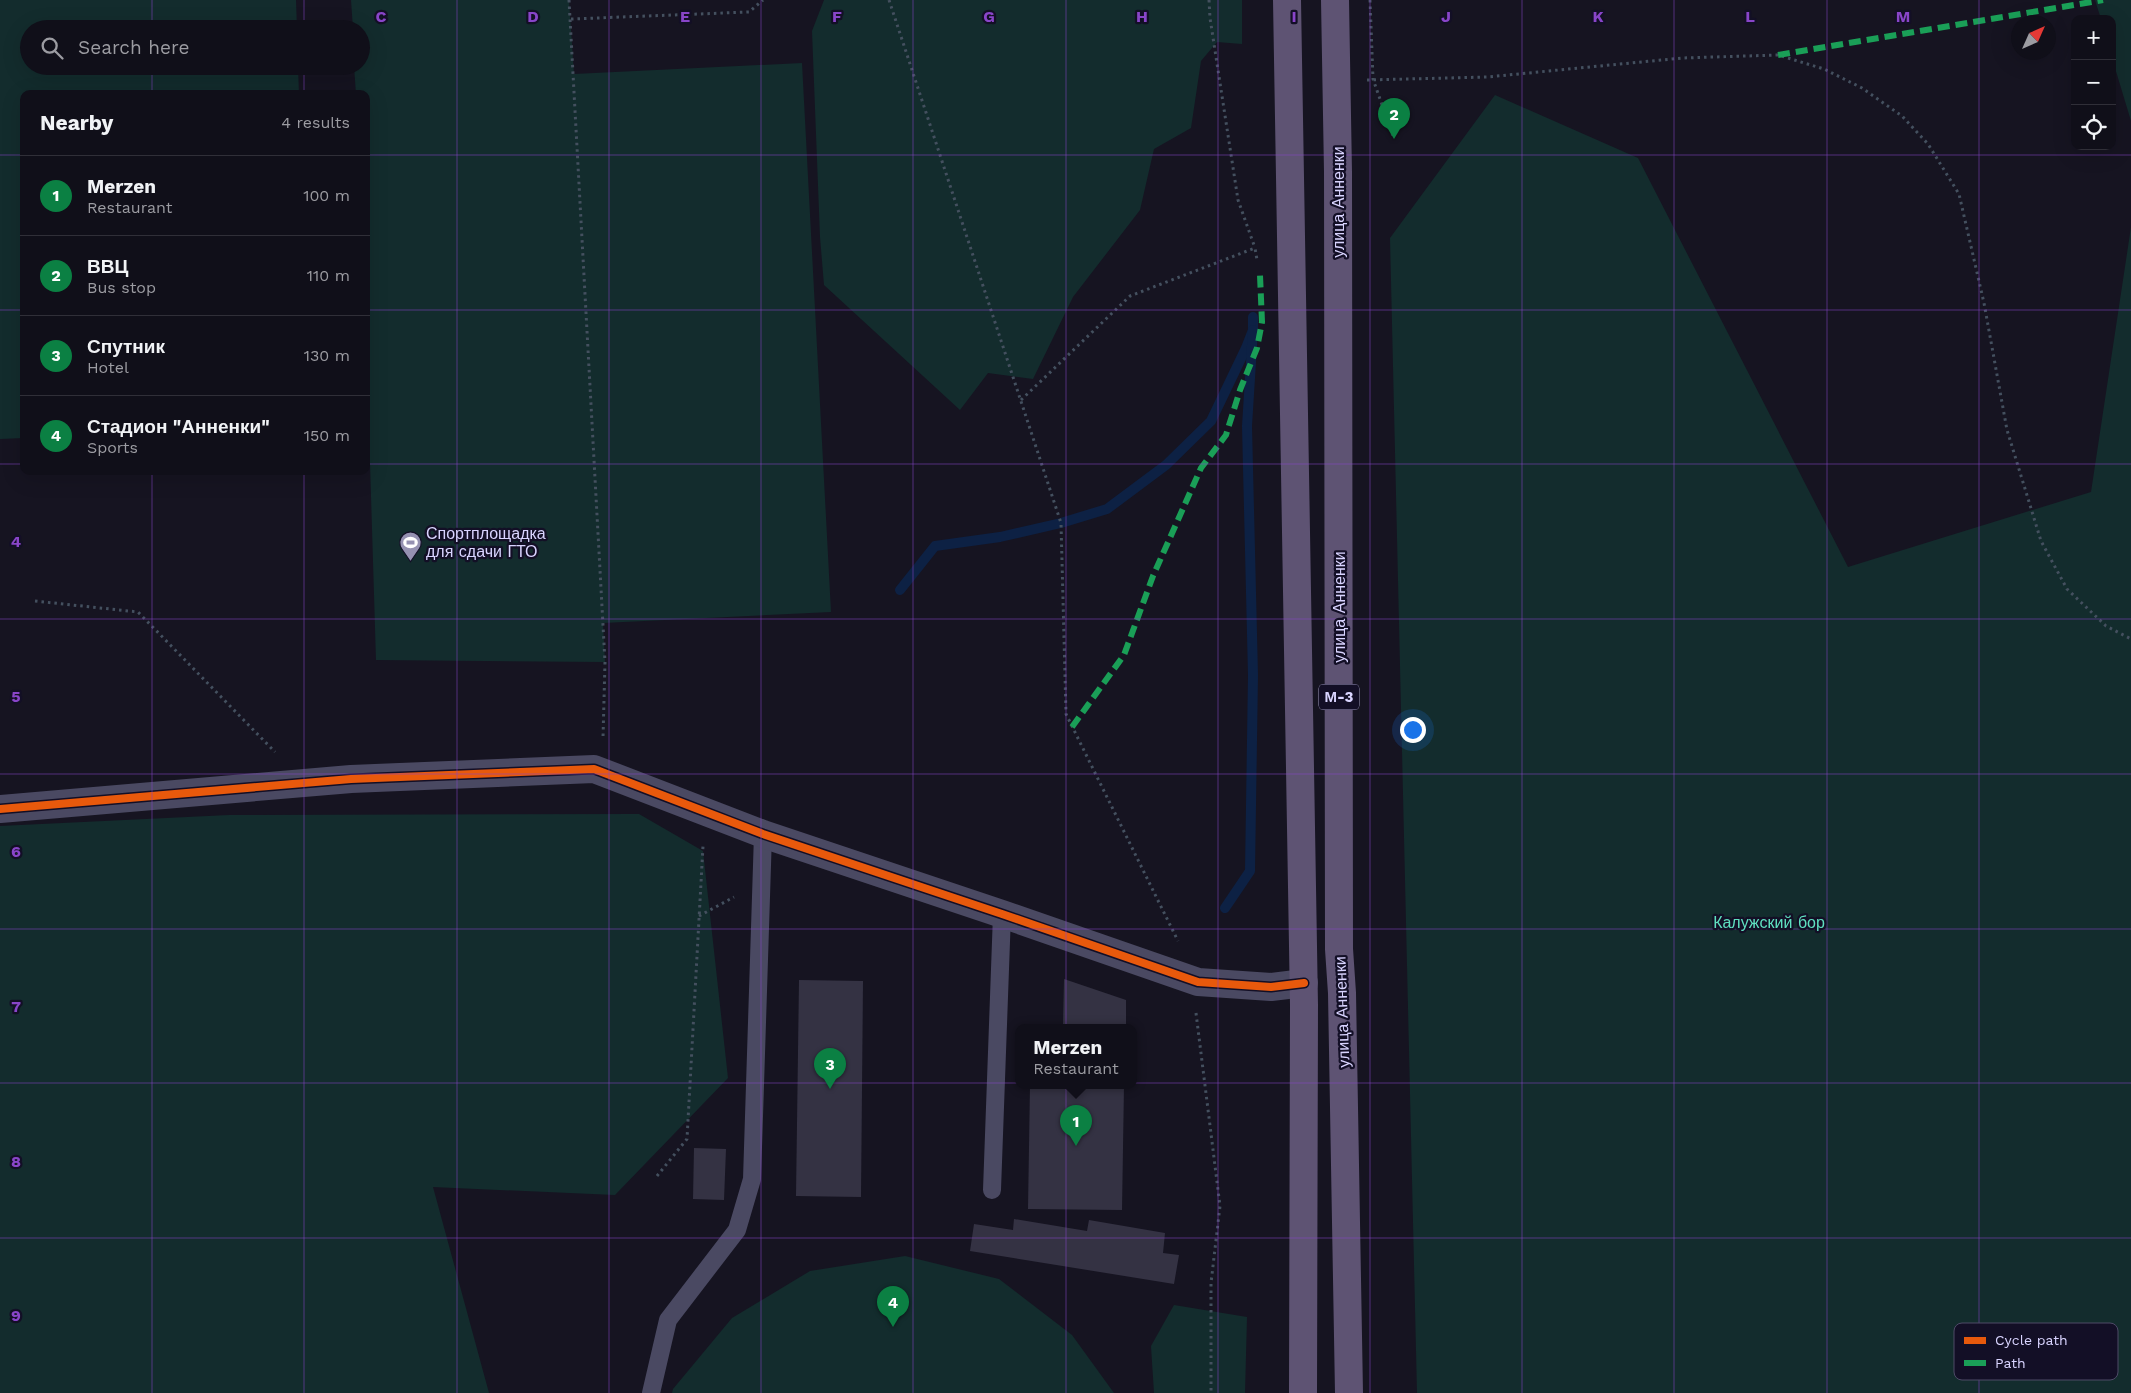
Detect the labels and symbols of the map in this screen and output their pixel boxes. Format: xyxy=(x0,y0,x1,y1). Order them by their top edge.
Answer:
text: C xyxy=(376,7,387,26)
text: D xyxy=(527,7,539,26)
text: E xyxy=(680,7,690,26)
text: F xyxy=(832,7,842,26)
text: G xyxy=(983,7,995,26)
text: H xyxy=(1136,7,1148,26)
text: I xyxy=(1291,7,1297,26)
text: J xyxy=(1441,7,1451,26)
text: K xyxy=(1592,7,1604,26)
text: L xyxy=(1745,7,1755,26)
text: M xyxy=(1896,7,1910,26)
north arrow xyxy=(2011,15,2056,60)
pin: 2 xyxy=(1378,98,1410,139)
street label: улица Анненки xyxy=(1329,146,1348,258)
place label: Спортплощадка для сдачи ГТО xyxy=(426,524,546,561)
sports icon: Спортплощадка для сдачи ГТО xyxy=(398,530,422,561)
text: 4 xyxy=(11,532,21,551)
street label: улица Анненки xyxy=(1330,551,1349,663)
road number: М-3 xyxy=(1319,684,1359,710)
text: 5 xyxy=(11,687,21,706)
your location xyxy=(1400,717,1426,743)
text: 6 xyxy=(11,842,21,861)
park label: Калужский бор xyxy=(1713,913,1825,932)
street label: улица Анненки xyxy=(1331,956,1353,1068)
text: 7 xyxy=(11,997,21,1016)
pin: 3 xyxy=(814,1048,846,1089)
pin: 1 xyxy=(1060,1105,1092,1146)
text: 8 xyxy=(11,1152,21,1171)
pin: 4 xyxy=(877,1286,909,1327)
text: 9 xyxy=(11,1306,21,1325)
legend xyxy=(1954,1323,2118,1380)
text: Cycle path xyxy=(1995,1332,2068,1348)
text: Path xyxy=(1995,1355,2026,1371)

